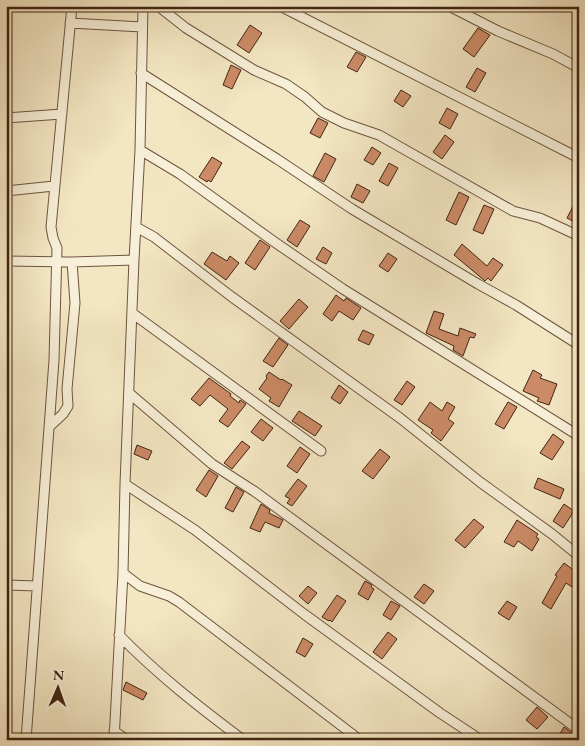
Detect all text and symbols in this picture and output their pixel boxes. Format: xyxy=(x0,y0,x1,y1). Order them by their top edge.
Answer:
north arrow xyxy=(32,664,82,714)
text: N xyxy=(52,666,65,684)

